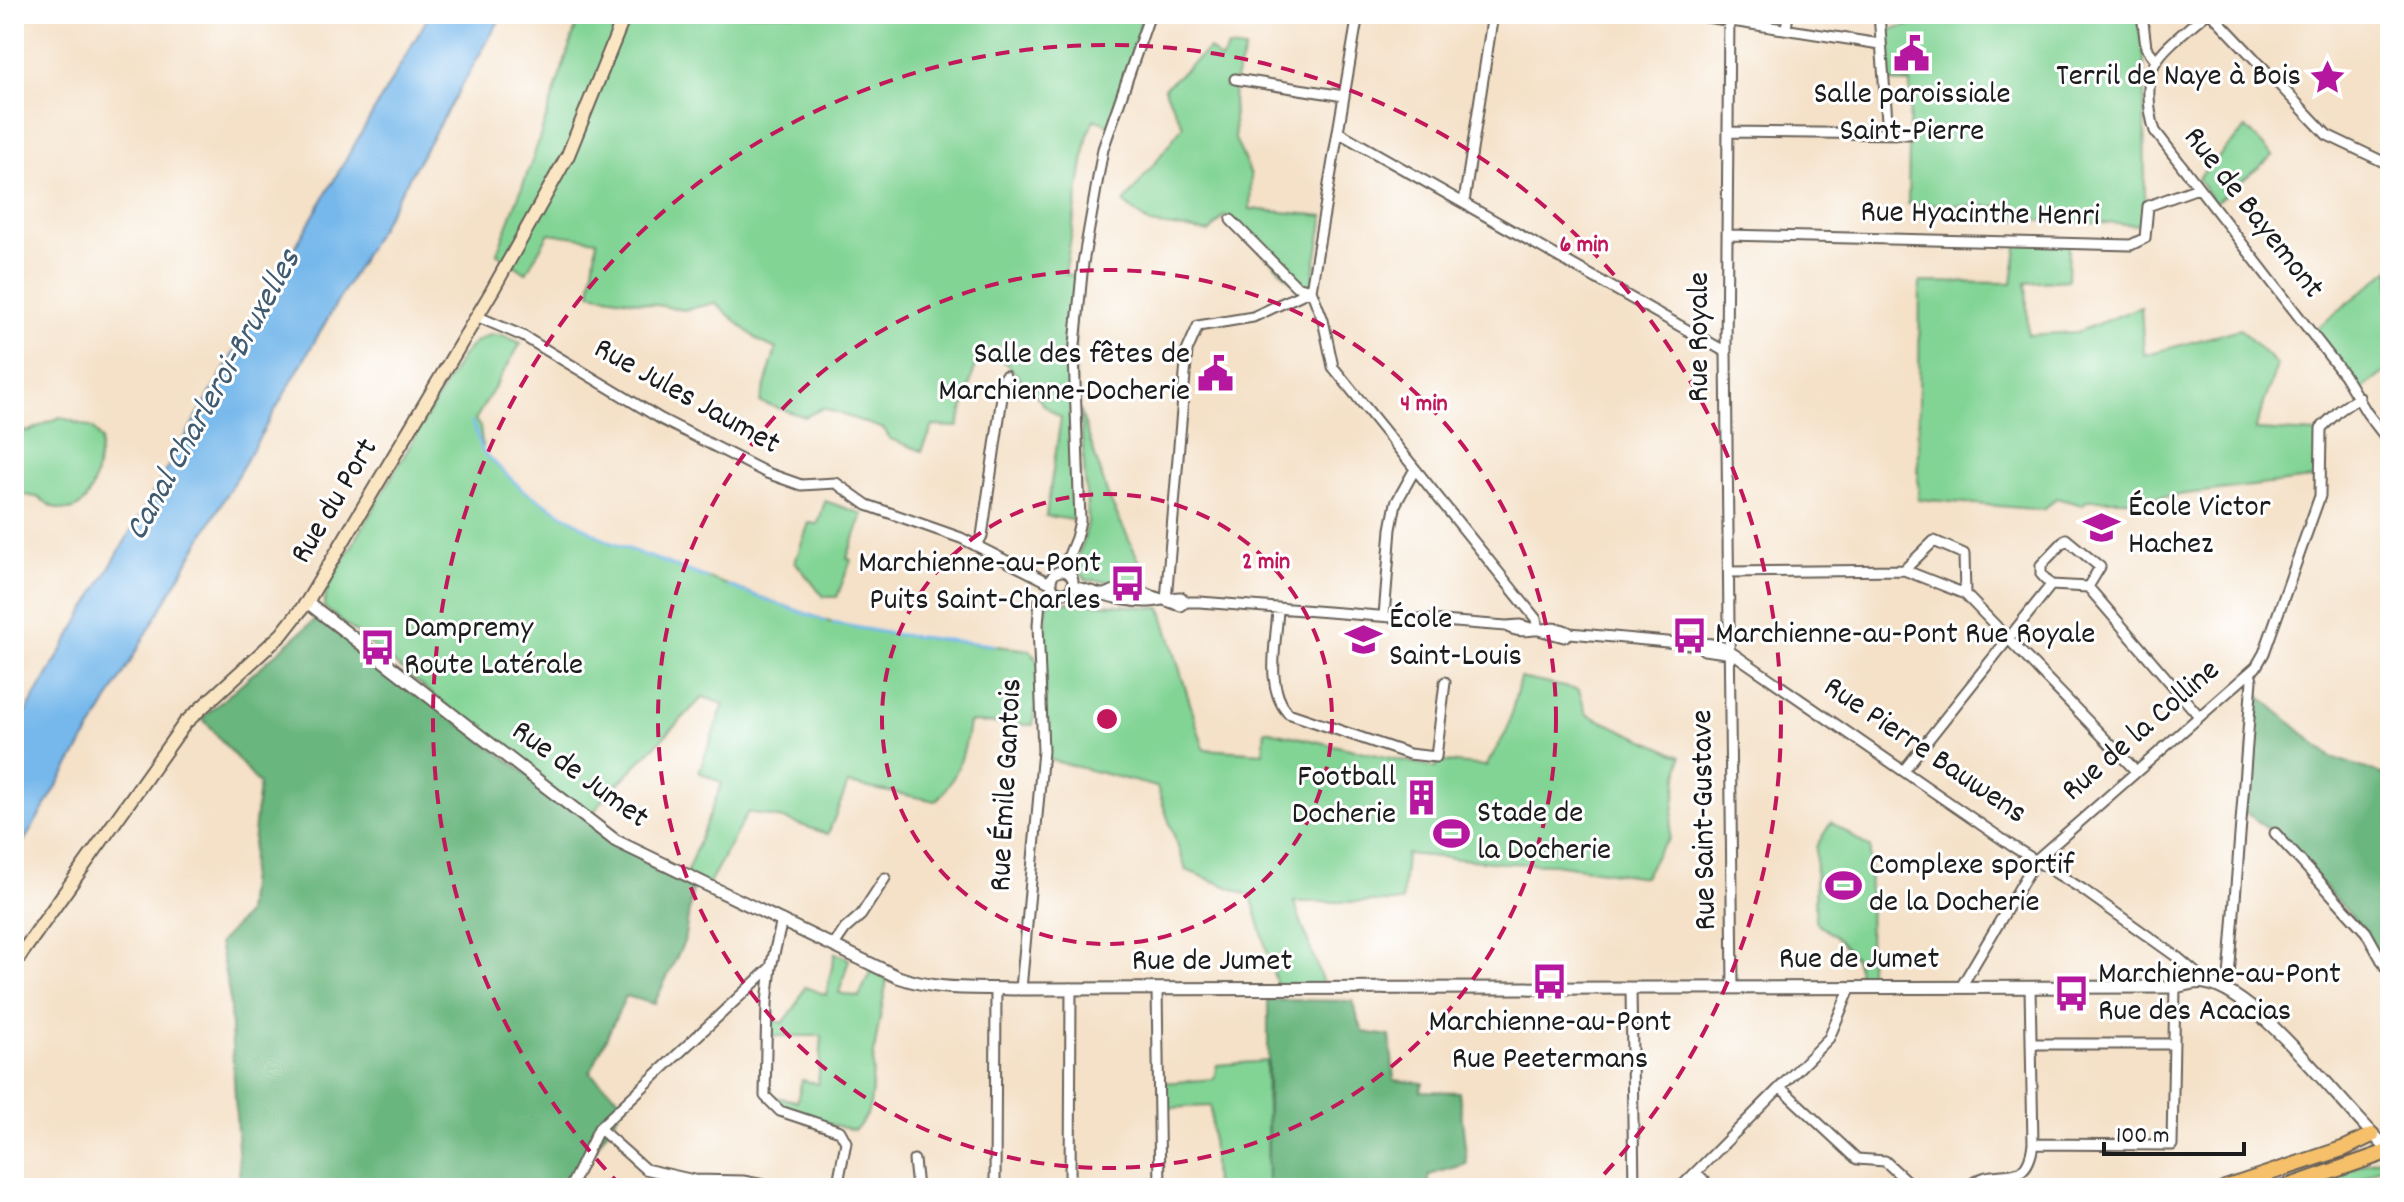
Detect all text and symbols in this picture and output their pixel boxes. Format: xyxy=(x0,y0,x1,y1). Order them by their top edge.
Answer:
public building icon: Salle paroissiale Saint-Pierre xyxy=(1893,35,1931,73)
place label: Terril de Naye à Bois xyxy=(2056,55,2301,101)
place icon: Terril de Naye à Bois xyxy=(2308,59,2346,97)
place label: Salle paroissiale Saint-Pierre xyxy=(1814,73,2011,156)
street label: Rue de Bayemont xyxy=(2170,118,2334,310)
street label: Rue Hyacinthe Henri xyxy=(1860,191,2100,241)
text: 6 min xyxy=(1559,229,1609,263)
water label: Canal Charleroi-Bruxelles xyxy=(114,240,316,551)
street label: Rue Royale xyxy=(1678,272,1724,402)
street label: Rue Jules Jaumet xyxy=(584,328,788,468)
place label: Salle des fêtes de Marchienne-Docherie xyxy=(938,333,1190,416)
public building icon: Salle des fêtes de Marchienne-Docherie xyxy=(1197,355,1235,393)
text: 4 min xyxy=(1400,388,1448,422)
street label: Rue du Port xyxy=(280,430,392,574)
place label: École Victor Hachez xyxy=(2128,486,2271,569)
school or university icon: École Victor Hachez xyxy=(2083,508,2121,546)
place label: Marchienne-au-Pont Puits Saint-Charles xyxy=(858,542,1101,625)
text: 2 min xyxy=(1242,546,1290,580)
bus stop icon: Marchienne-au-Pont Puits Saint-Charles xyxy=(1108,564,1146,602)
place label: École Saint-Louis xyxy=(1389,598,1522,681)
place label: Dampremy Route Latérale xyxy=(404,607,583,690)
place label: Marchienne-au-Pont Rue Royale xyxy=(1715,613,2095,659)
bus stop icon: Marchienne-au-Pont Rue Royale xyxy=(1670,617,1708,655)
school or university icon: École Saint-Louis xyxy=(1344,620,1382,658)
bus stop icon: Dampremy Route Latérale xyxy=(359,629,397,667)
street label: Rue de la Colline xyxy=(2053,650,2231,814)
street label: Rue Pierre Bauwens xyxy=(1813,667,2035,837)
street label: Rue Émile Gantois xyxy=(979,677,1037,893)
centre of rings xyxy=(1093,705,1121,733)
street label: Rue Saint-Gustave xyxy=(1681,709,1731,931)
street label: Rue de Jumet xyxy=(501,710,658,842)
place label: Football Docherie xyxy=(1292,756,1396,839)
building icon: Football Docherie xyxy=(1403,778,1441,816)
place label: Stade de la Docherie xyxy=(1477,792,1611,875)
sports icon: Stade de la Docherie xyxy=(1432,814,1470,852)
place label: Complexe sportif de la Docherie xyxy=(1869,844,2075,927)
sports icon: Complexe sportif de la Docherie xyxy=(1824,866,1862,904)
street label: Rue de Jumet xyxy=(1779,938,1939,984)
street label: Rue de Jumet xyxy=(1132,940,1292,986)
place label: Marchienne-au-Pont Rue des Acacias xyxy=(2098,953,2341,1036)
bus stop icon: Marchienne-au-Pont Rue Peetermans xyxy=(1531,963,1569,1001)
bus stop icon: Marchienne-au-Pont Rue des Acacias xyxy=(2053,975,2091,1013)
place label: Marchienne-au-Pont Rue Peetermans xyxy=(1429,1001,1672,1084)
scale bar xyxy=(2104,1106,2244,1156)
text: 100 m xyxy=(2116,1120,2169,1154)

